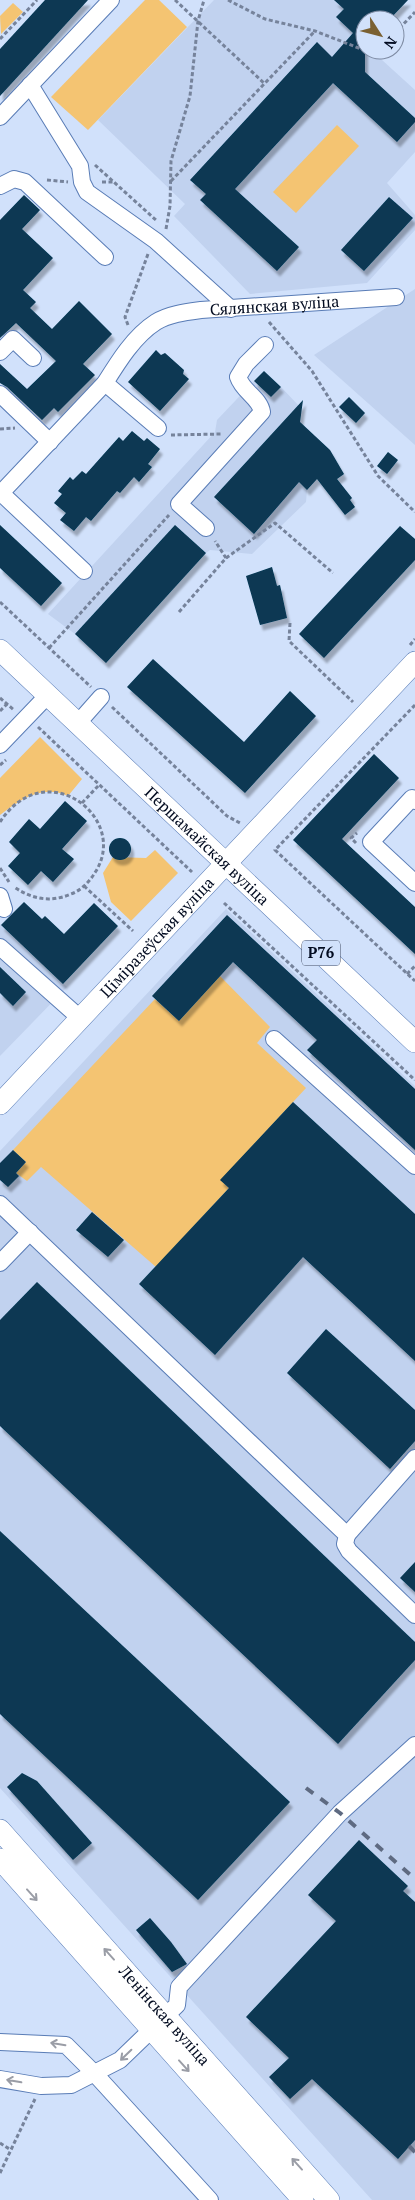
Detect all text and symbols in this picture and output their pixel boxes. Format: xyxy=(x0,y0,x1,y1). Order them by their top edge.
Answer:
north arrow xyxy=(355,10,405,60)
text: N xyxy=(380,33,402,53)
street label: Сялянская вуліца xyxy=(209,290,340,320)
street label: Першамайская вуліца xyxy=(140,781,274,910)
street label: Ціміразеўская вуліца xyxy=(95,872,219,1002)
road number: Р76 xyxy=(302,940,340,966)
one-way arrow xyxy=(27,1889,38,1902)
one-way arrow xyxy=(104,1947,115,1960)
street label: Ленінская вуліца xyxy=(114,1960,215,2070)
one-way arrow xyxy=(51,2039,67,2049)
one-way arrow xyxy=(119,2049,132,2061)
one-way arrow xyxy=(178,2059,189,2072)
one-way arrow xyxy=(7,2076,23,2086)
one-way arrow xyxy=(291,2157,303,2170)

